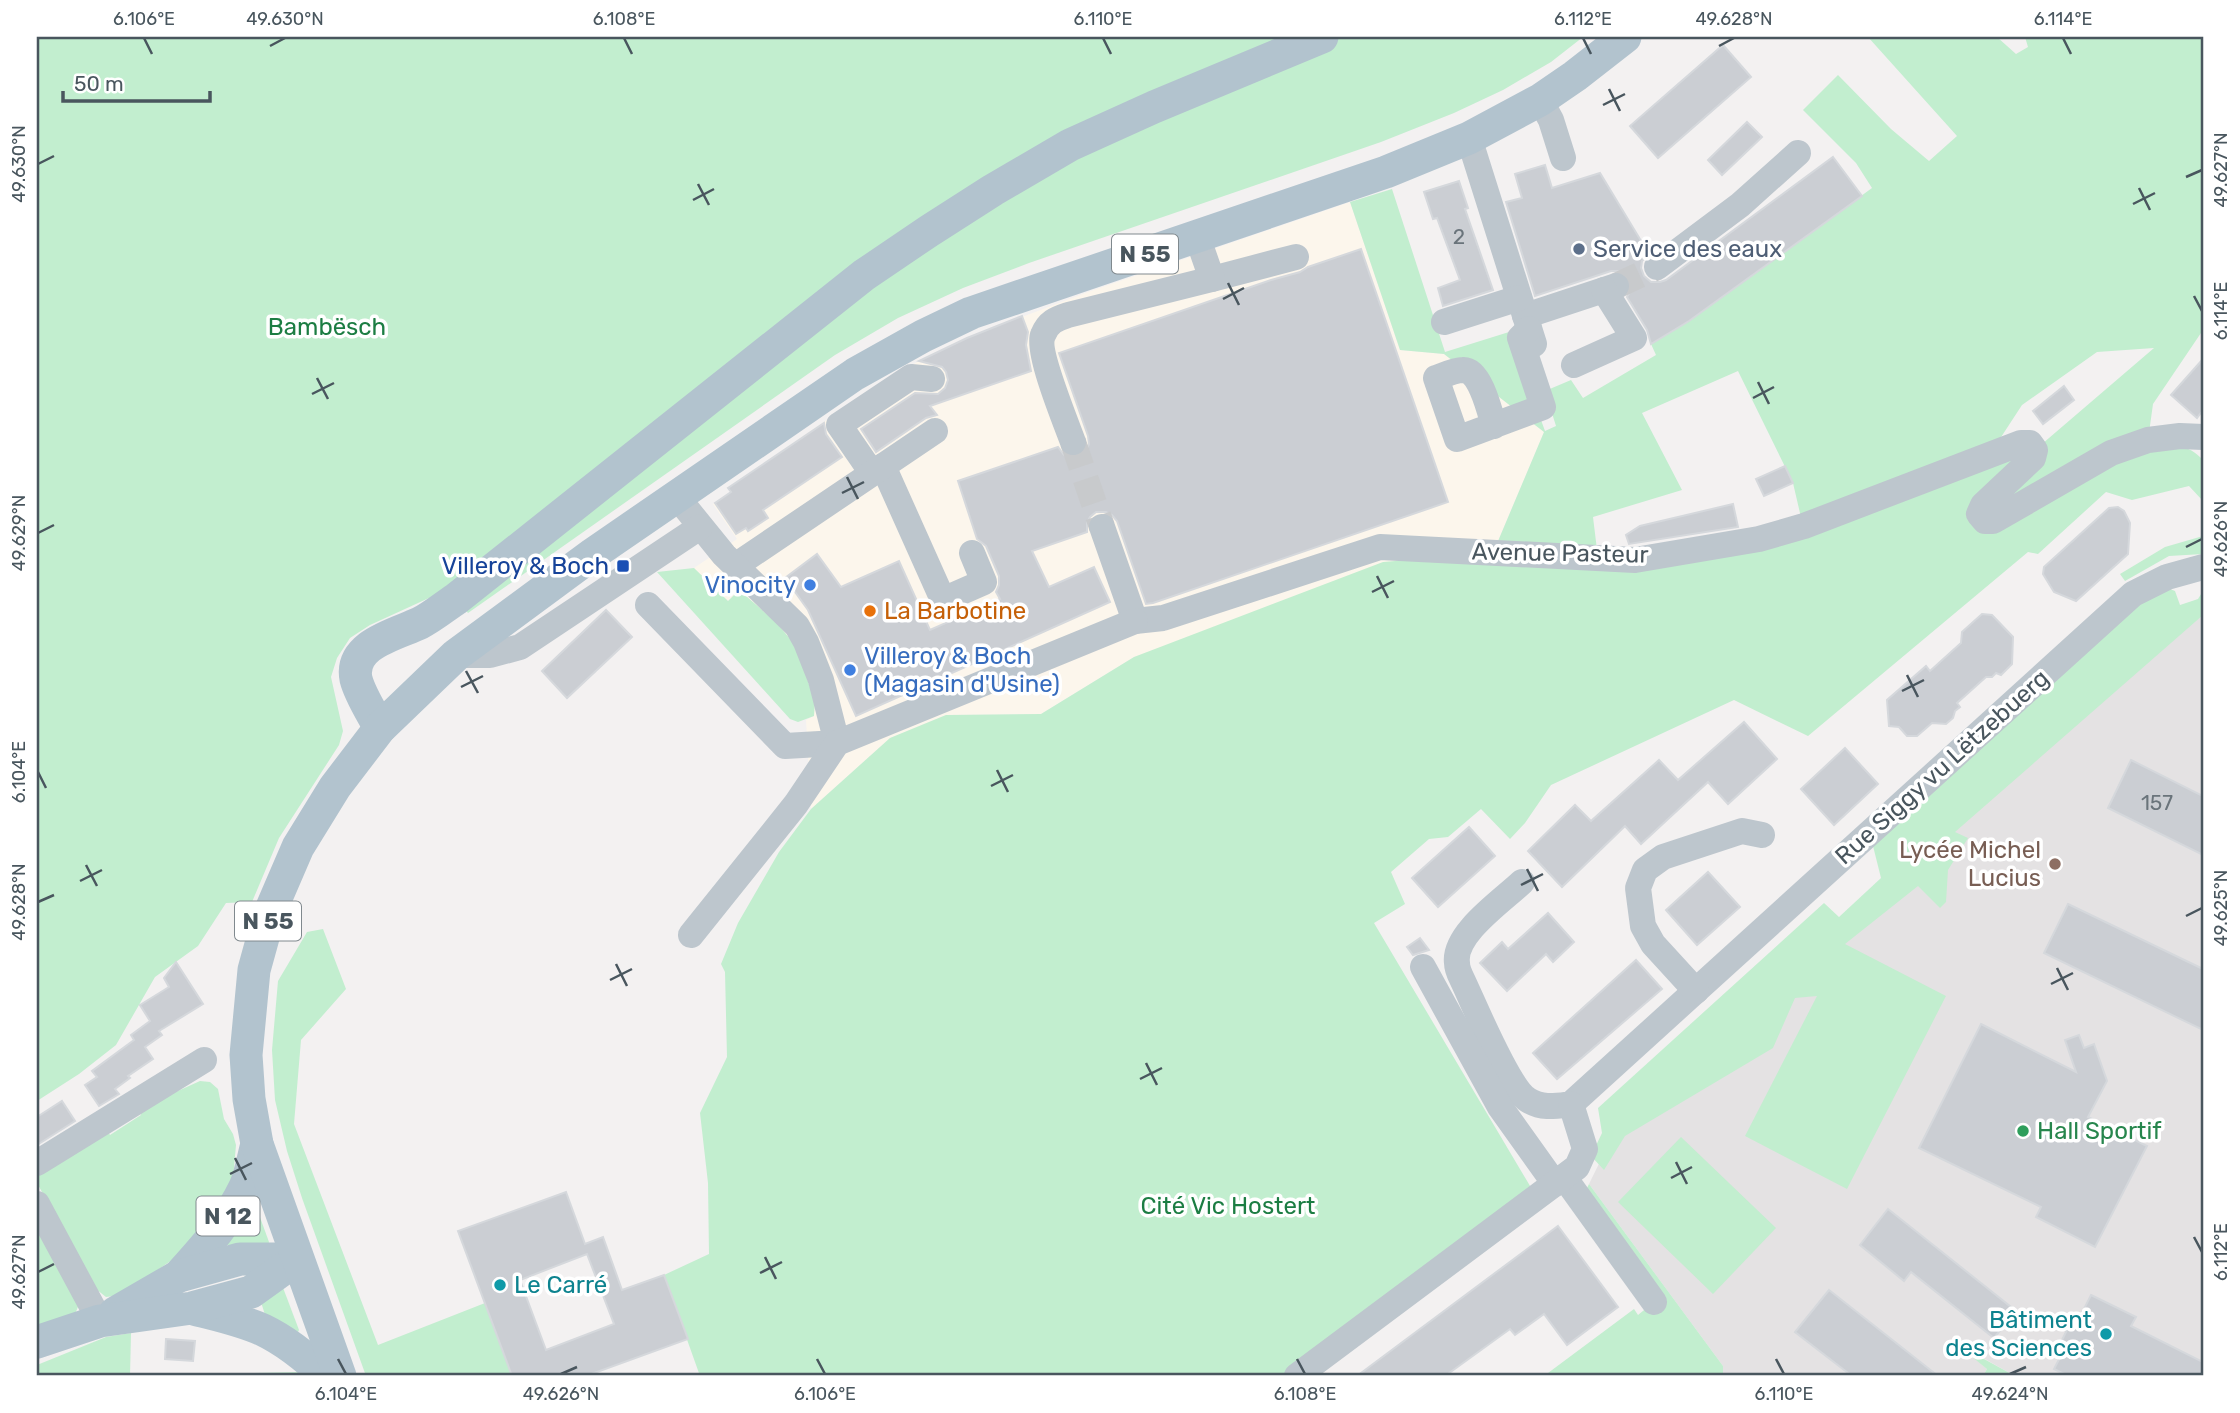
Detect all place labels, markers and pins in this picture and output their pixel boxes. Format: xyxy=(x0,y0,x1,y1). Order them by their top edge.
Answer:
place label: Service des eaux xyxy=(1593,235,1782,263)
marker: Service des eaux xyxy=(1571,241,1587,257)
place label: Villeroy & Boch xyxy=(442,552,609,580)
marker: Villeroy & Boch xyxy=(615,558,631,574)
place label: Vinocity xyxy=(705,571,796,599)
marker: Vinocity xyxy=(802,577,818,593)
place label: La Barbotine xyxy=(884,597,1026,625)
marker: La Barbotine xyxy=(862,603,878,619)
place label: Villeroy & Boch (Magasin d'Usine) xyxy=(864,642,1060,698)
marker: Villeroy & Boch (Magasin d'Usine) xyxy=(842,662,858,678)
place label: Lycée Michel Lucius xyxy=(1899,836,2041,892)
marker: Lycée Michel Lucius xyxy=(2047,856,2063,872)
place label: Hall Sportif xyxy=(2037,1117,2162,1145)
marker: Hall Sportif xyxy=(2015,1123,2031,1139)
place label: Le Carré xyxy=(514,1271,607,1299)
marker: Le Carré xyxy=(492,1277,508,1293)
place label: Bâtiment des Sciences xyxy=(1945,1306,2092,1362)
marker: Bâtiment des Sciences xyxy=(2098,1326,2114,1342)

